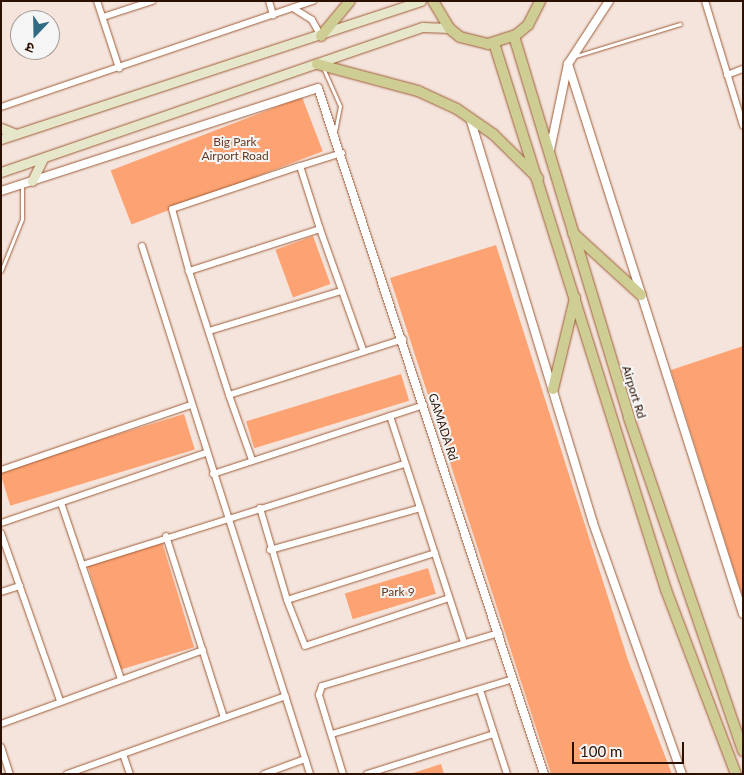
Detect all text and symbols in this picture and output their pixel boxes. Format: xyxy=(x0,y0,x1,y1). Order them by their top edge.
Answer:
north arrow xyxy=(10,10,60,60)
text: उ xyxy=(23,39,37,58)
park label: Big Park Airport Road xyxy=(201,135,269,163)
street label: Airport Rd xyxy=(619,364,649,420)
street label: GAMADA Rd xyxy=(425,391,461,463)
park label: Park 9 xyxy=(381,585,415,599)
scale bar xyxy=(574,732,686,764)
text: 100 m xyxy=(580,742,622,760)

